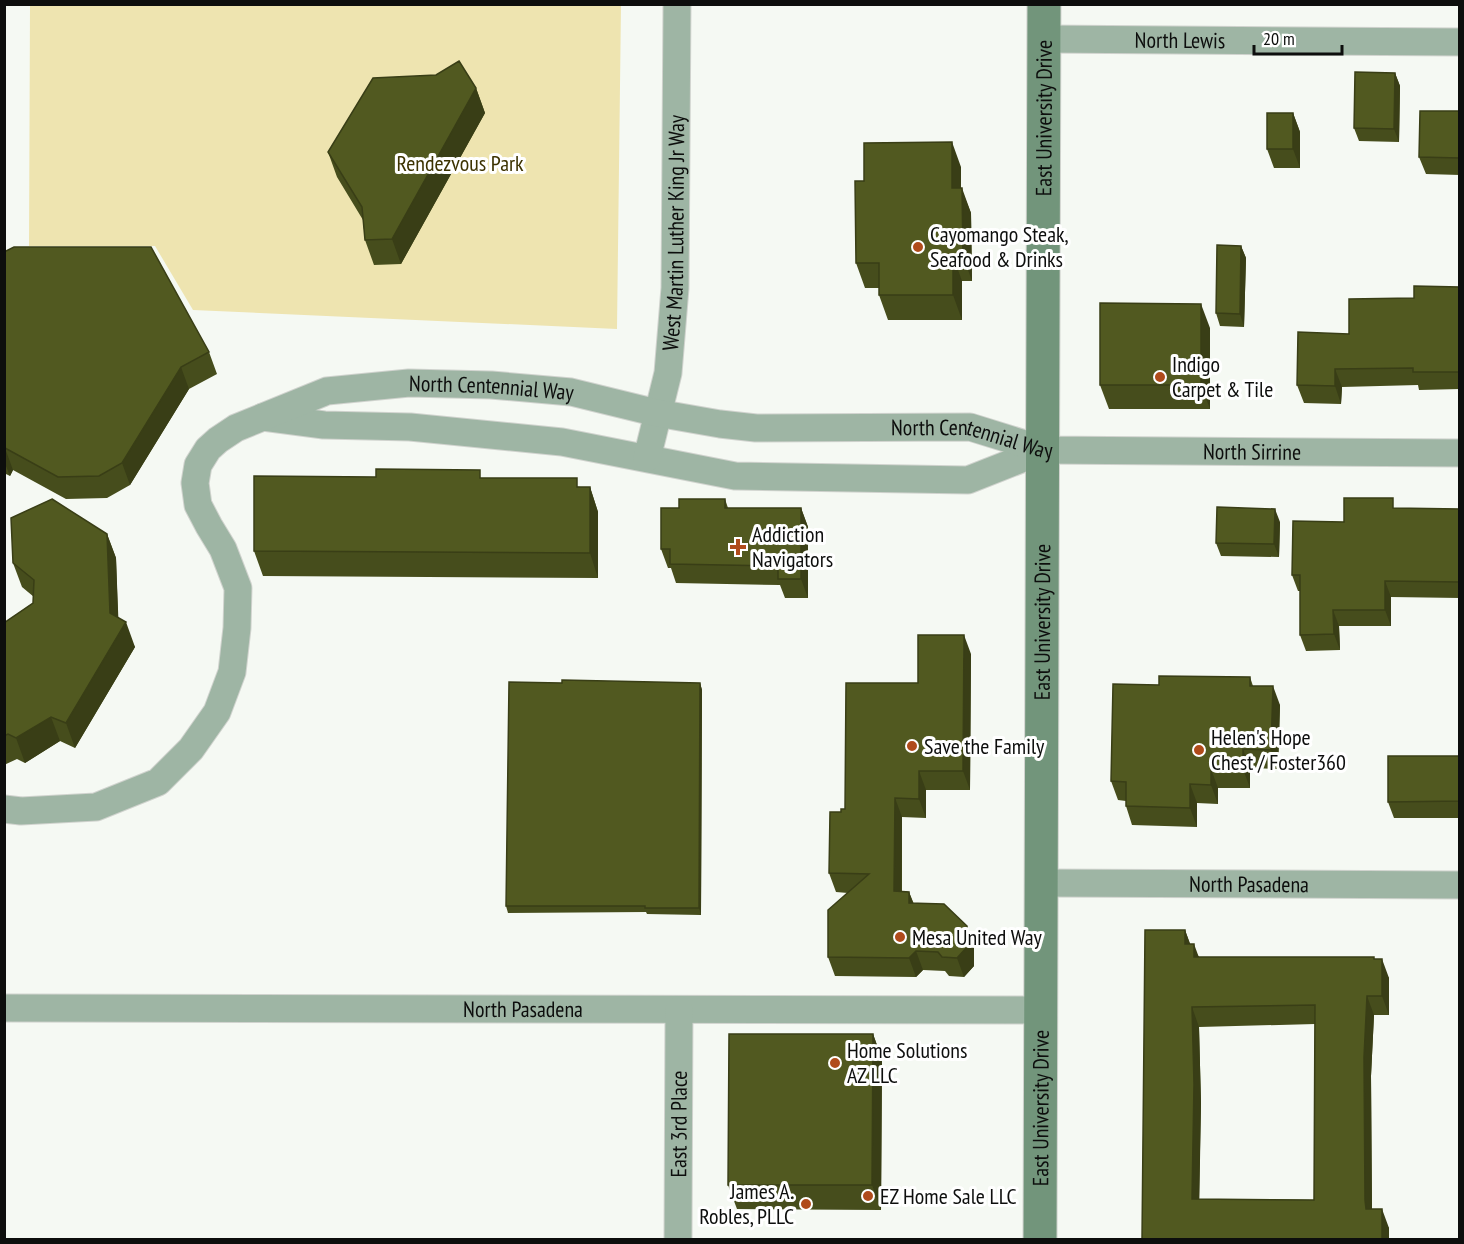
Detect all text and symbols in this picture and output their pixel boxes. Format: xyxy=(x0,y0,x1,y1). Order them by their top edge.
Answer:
scale bar xyxy=(1254,18,1342,56)
street label: North Lewis xyxy=(1135,26,1225,54)
text: 20 m xyxy=(1263,27,1295,50)
street label: East University Drive xyxy=(1029,40,1058,196)
street label: West Martin Luther King Jr Way xyxy=(656,114,690,352)
park label: Rendezvous Park xyxy=(396,149,524,177)
place label: Cayomango Steak, Seafood & Drinks xyxy=(930,220,1069,273)
marker: Cayomango Steak, Seafood & Drinks xyxy=(911,240,925,254)
place label: Indigo Carpet & Tile xyxy=(1172,350,1273,403)
street label: North Centennial Way xyxy=(409,369,576,406)
marker: Indigo Carpet & Tile xyxy=(1153,370,1167,384)
street label: North Centennial Way xyxy=(891,413,1053,464)
street label: North Sirrine xyxy=(1203,437,1301,466)
place label: Addiction Navigators xyxy=(752,520,833,573)
marker: Addiction Navigators xyxy=(729,538,747,556)
street label: East University Drive xyxy=(1028,544,1056,700)
place label: Helen's Hope Chest / Foster360 xyxy=(1211,723,1346,776)
place label: Save the Family xyxy=(924,732,1045,760)
marker: Save the Family xyxy=(905,739,919,753)
marker: Helen's Hope Chest / Foster360 xyxy=(1192,743,1206,757)
street label: North Pasadena xyxy=(1189,870,1309,898)
place label: Mesa United Way xyxy=(912,923,1043,951)
marker: Mesa United Way xyxy=(893,930,907,944)
street label: North Pasadena xyxy=(463,995,583,1023)
street label: East University Drive xyxy=(1026,1030,1055,1186)
place label: Home Solutions AZ LLC xyxy=(847,1036,967,1089)
marker: Home Solutions AZ LLC xyxy=(828,1056,842,1070)
street label: East 3rd Place xyxy=(664,1070,693,1178)
place label: James A. Robles, PLLC xyxy=(699,1177,794,1230)
place label: EZ Home Sale LLC xyxy=(880,1182,1017,1210)
marker: EZ Home Sale LLC xyxy=(861,1189,875,1203)
marker: James A. Robles, PLLC xyxy=(799,1197,813,1211)

